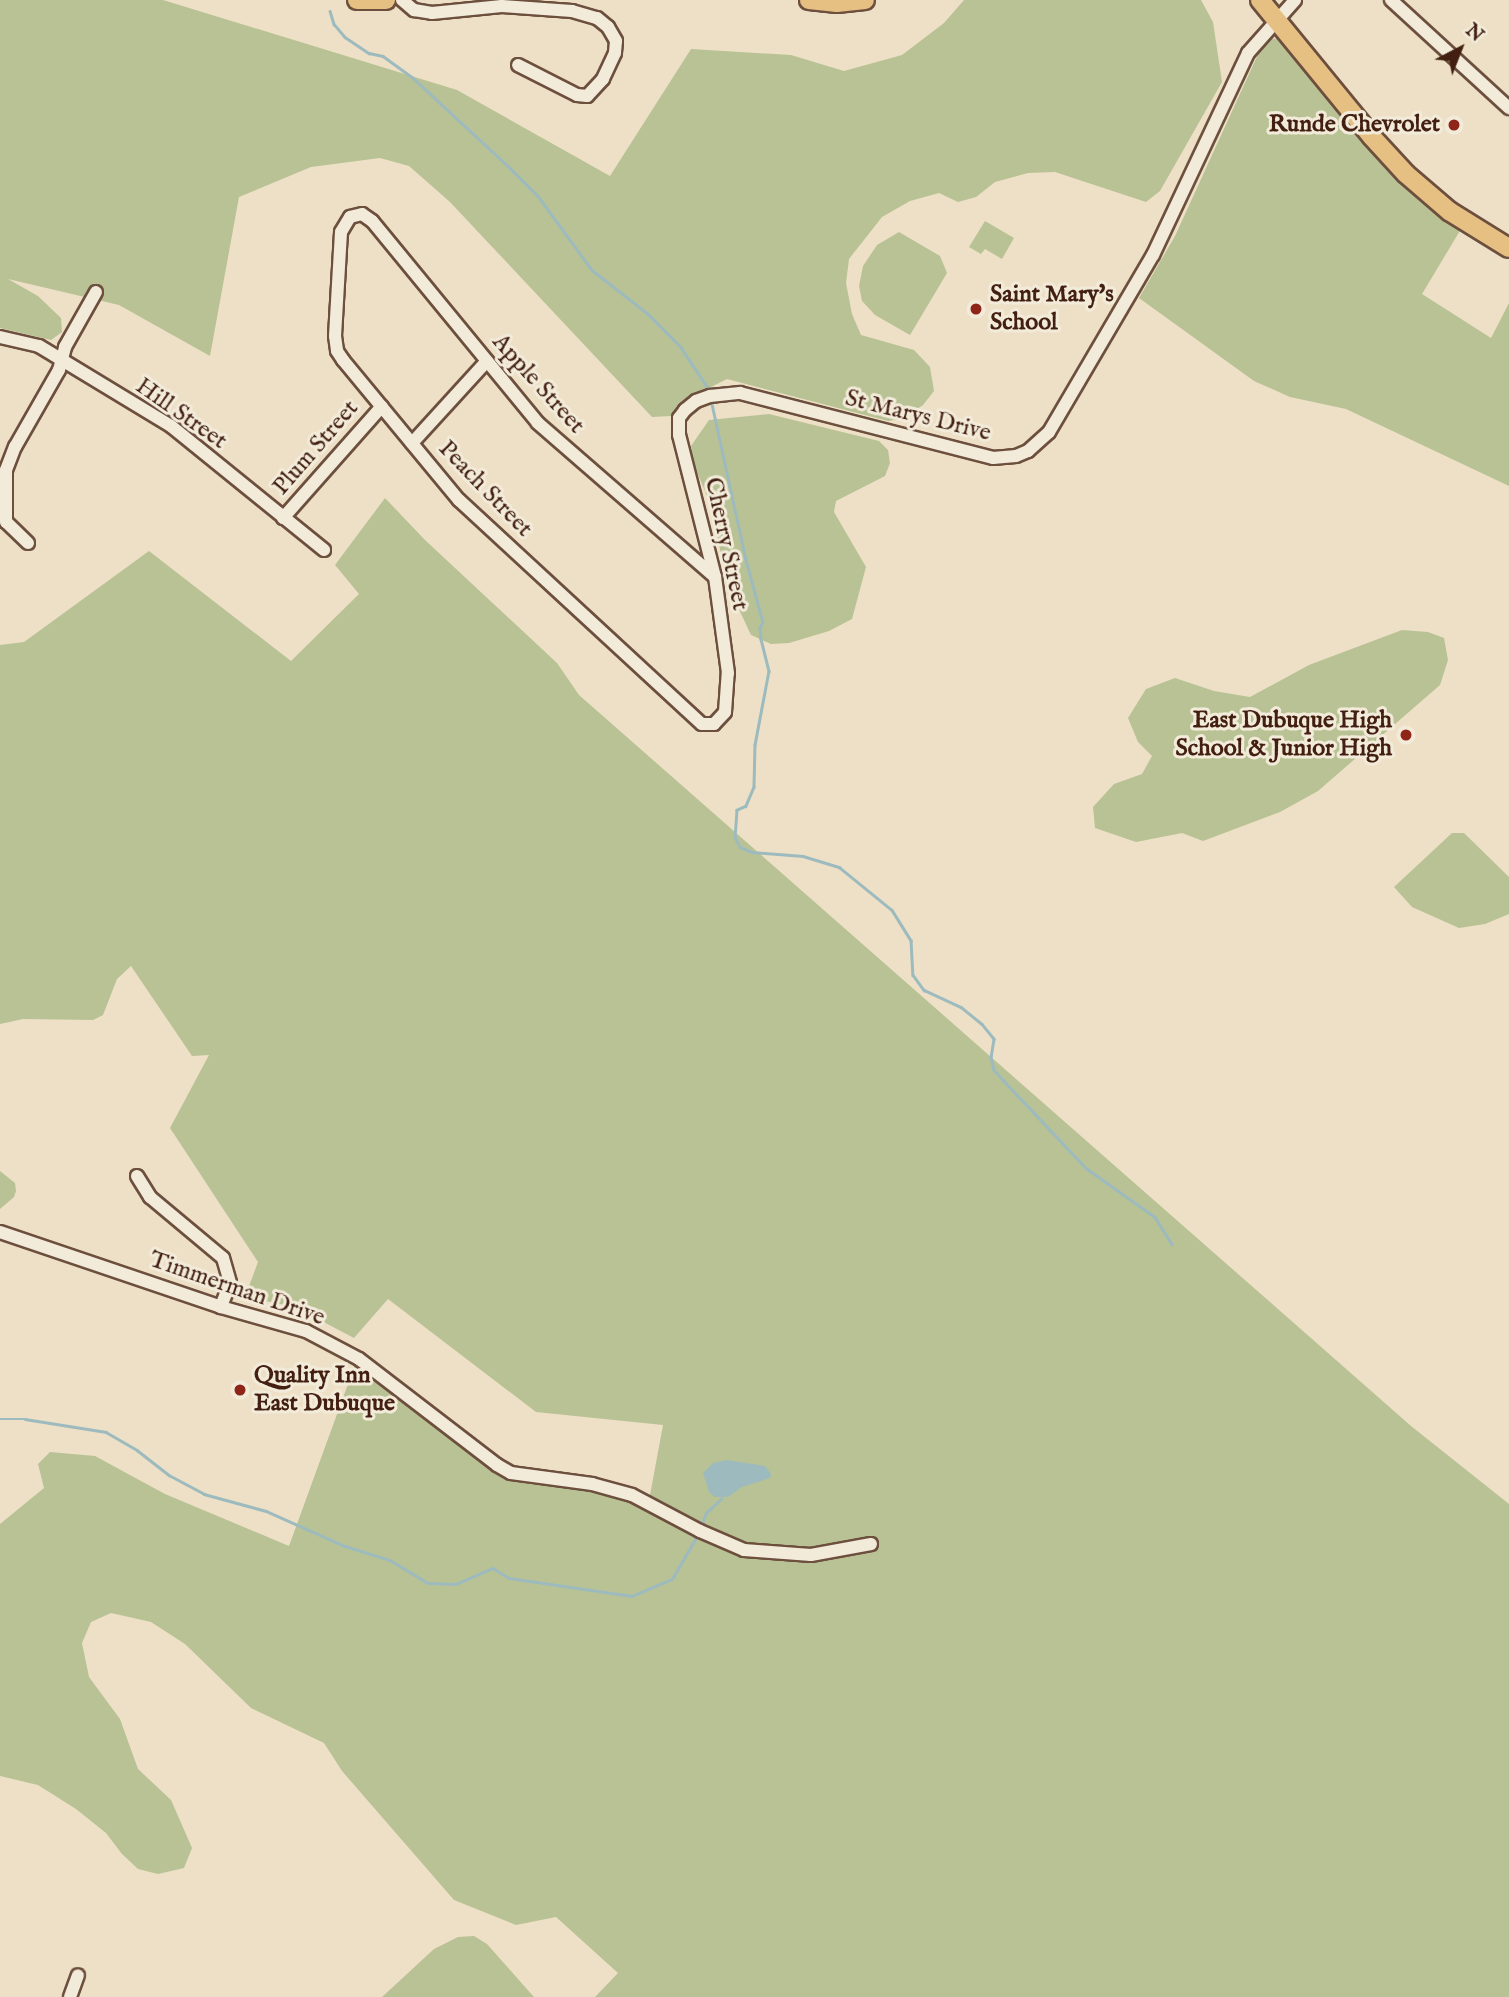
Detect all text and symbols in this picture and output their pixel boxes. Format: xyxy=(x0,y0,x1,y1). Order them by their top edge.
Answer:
north arrow xyxy=(1425,14,1495,84)
text: N xyxy=(1460,19,1488,48)
place label: Runde Chevrolet xyxy=(1269,111,1440,139)
marker: Runde Chevrolet xyxy=(1446,117,1462,133)
place label: Saint Mary's School xyxy=(990,281,1114,337)
marker: Saint Mary's School xyxy=(968,301,984,317)
street label: Apple Street xyxy=(486,328,590,440)
street label: Hill Street xyxy=(130,372,232,456)
street label: St Marys Drive xyxy=(842,384,994,448)
street label: Plum Street xyxy=(267,395,365,501)
street label: Peach Street xyxy=(432,435,538,543)
street label: Cherry Street xyxy=(698,475,754,613)
place label: East Dubuque High School & Junior High xyxy=(1175,707,1392,763)
marker: East Dubuque High School & Junior High xyxy=(1398,727,1414,743)
street label: Timmerman Drive xyxy=(146,1246,328,1332)
place label: Quality Inn East Dubuque xyxy=(254,1362,395,1418)
marker: Quality Inn East Dubuque xyxy=(232,1382,248,1398)

